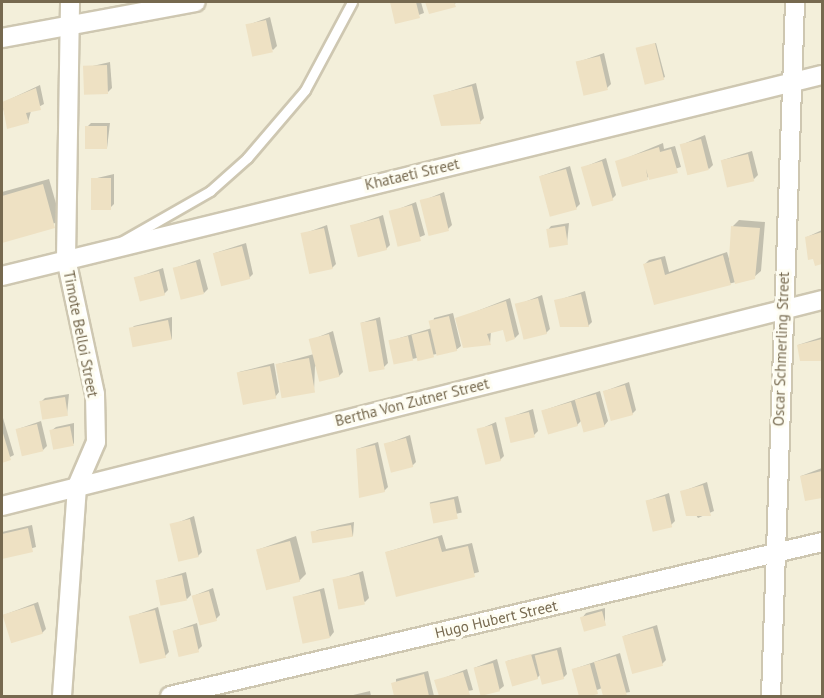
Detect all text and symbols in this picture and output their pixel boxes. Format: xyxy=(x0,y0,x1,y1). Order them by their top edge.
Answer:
street label: Khataeti Street xyxy=(363,154,461,194)
street label: Timote Belloi Street xyxy=(60,269,102,399)
street label: Oscar Schmerling Street xyxy=(769,271,793,427)
street label: Bertha Von Zutner Street xyxy=(333,374,491,430)
street label: Hugo Hubert Street xyxy=(433,596,559,642)

